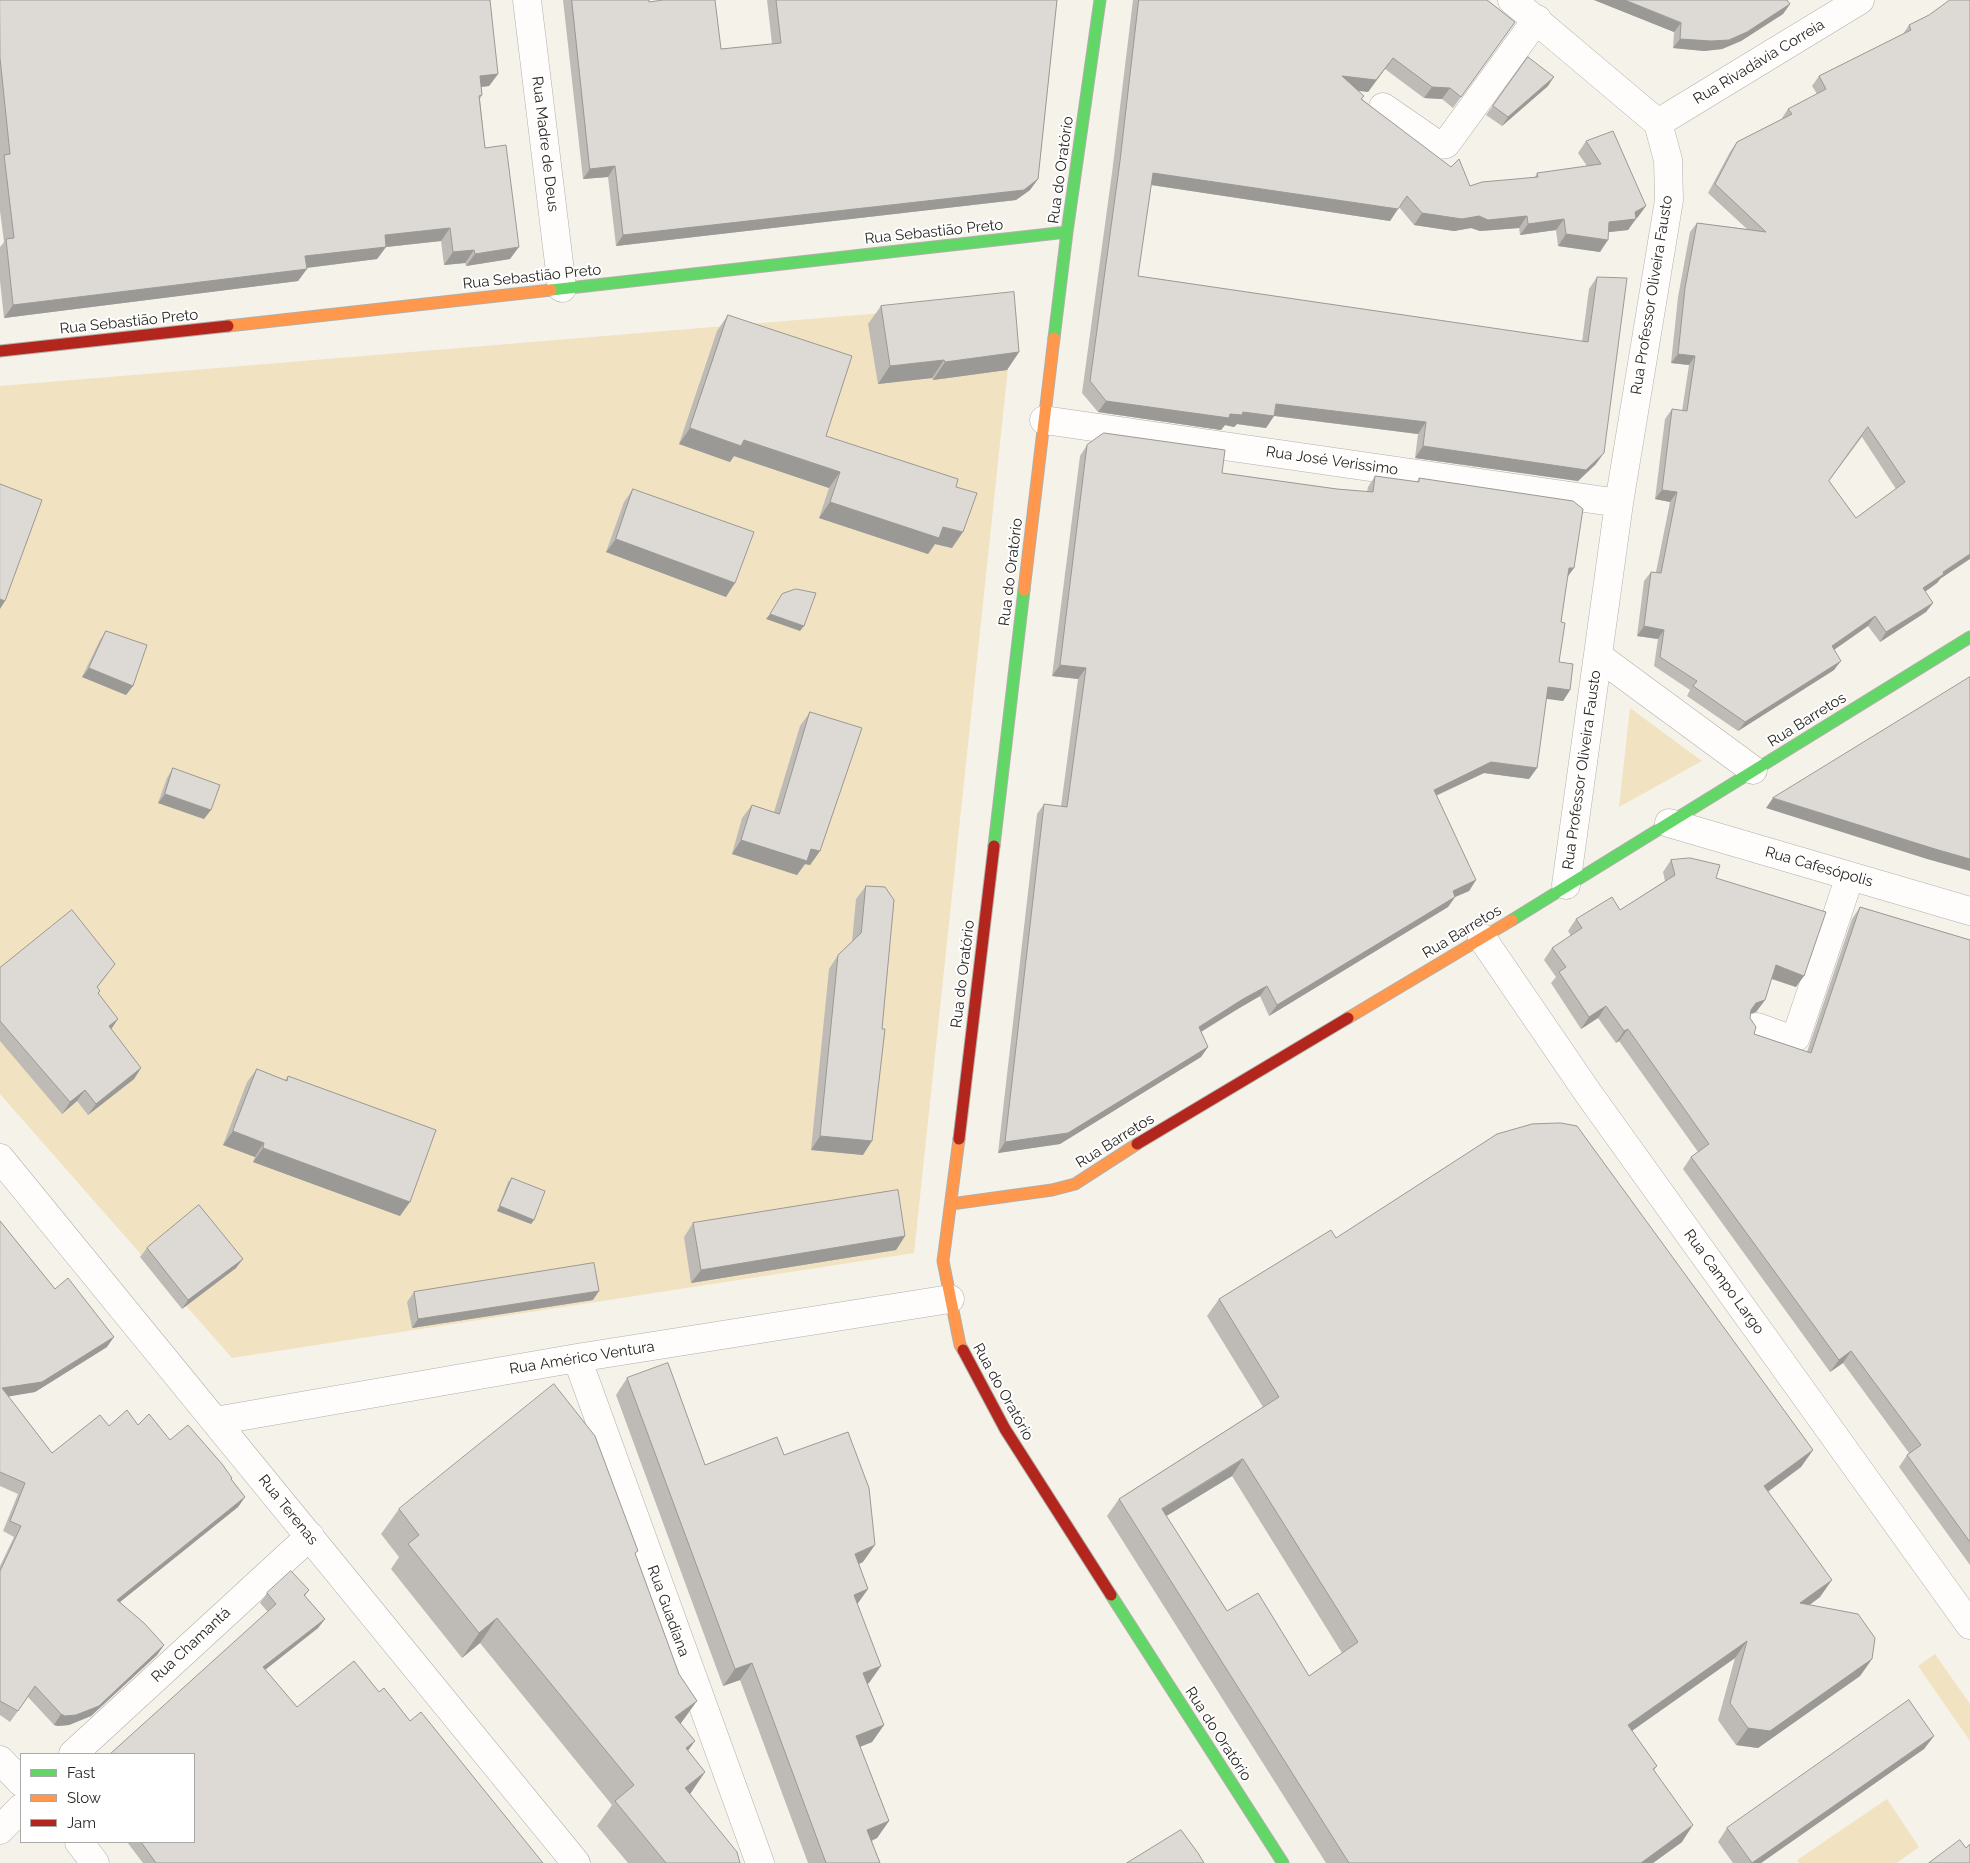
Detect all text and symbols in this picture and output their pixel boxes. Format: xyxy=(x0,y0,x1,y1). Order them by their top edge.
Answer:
street label: Rua Rivadávia Correia xyxy=(1690,16,1828,108)
street label: Rua Madre de Deus xyxy=(528,75,562,213)
street label: Rua do Oratório xyxy=(1045,115,1077,225)
street label: Rua Professor Oliveira Fausto xyxy=(1627,194,1677,396)
street label: Rua Sebastião Preto xyxy=(864,216,1004,248)
street label: Rua Sebastião Preto xyxy=(462,261,602,293)
street label: Rua Sebastião Preto xyxy=(59,306,199,338)
street label: Rua José Verissimo xyxy=(1265,443,1399,479)
street label: Rua do Oratório xyxy=(995,517,1027,627)
street label: Rua Professor Oliveira Fausto xyxy=(1559,669,1605,871)
street label: Rua Barretos xyxy=(1765,689,1849,751)
street label: Rua Cafesópolis xyxy=(1763,843,1875,891)
street label: Rua Barretos xyxy=(1419,901,1505,963)
street label: Rua do Oratório xyxy=(947,919,979,1029)
street label: Rua Barretos xyxy=(1073,1110,1157,1172)
street label: Rua Campo Largo xyxy=(1680,1226,1768,1338)
street label: Rua Américo Ventura xyxy=(508,1338,656,1378)
street label: Rua do Oratório xyxy=(969,1340,1037,1444)
street label: Rua Terenas xyxy=(254,1471,322,1549)
street label: Rua Guadiana xyxy=(643,1563,693,1659)
street label: Rua Chamantá xyxy=(148,1604,234,1686)
street label: Rua do Oratório xyxy=(1181,1684,1255,1784)
legend xyxy=(20,1753,195,1843)
text: Fast xyxy=(67,1764,95,1782)
text: Slow xyxy=(67,1789,101,1807)
text: Jam xyxy=(67,1814,96,1832)

